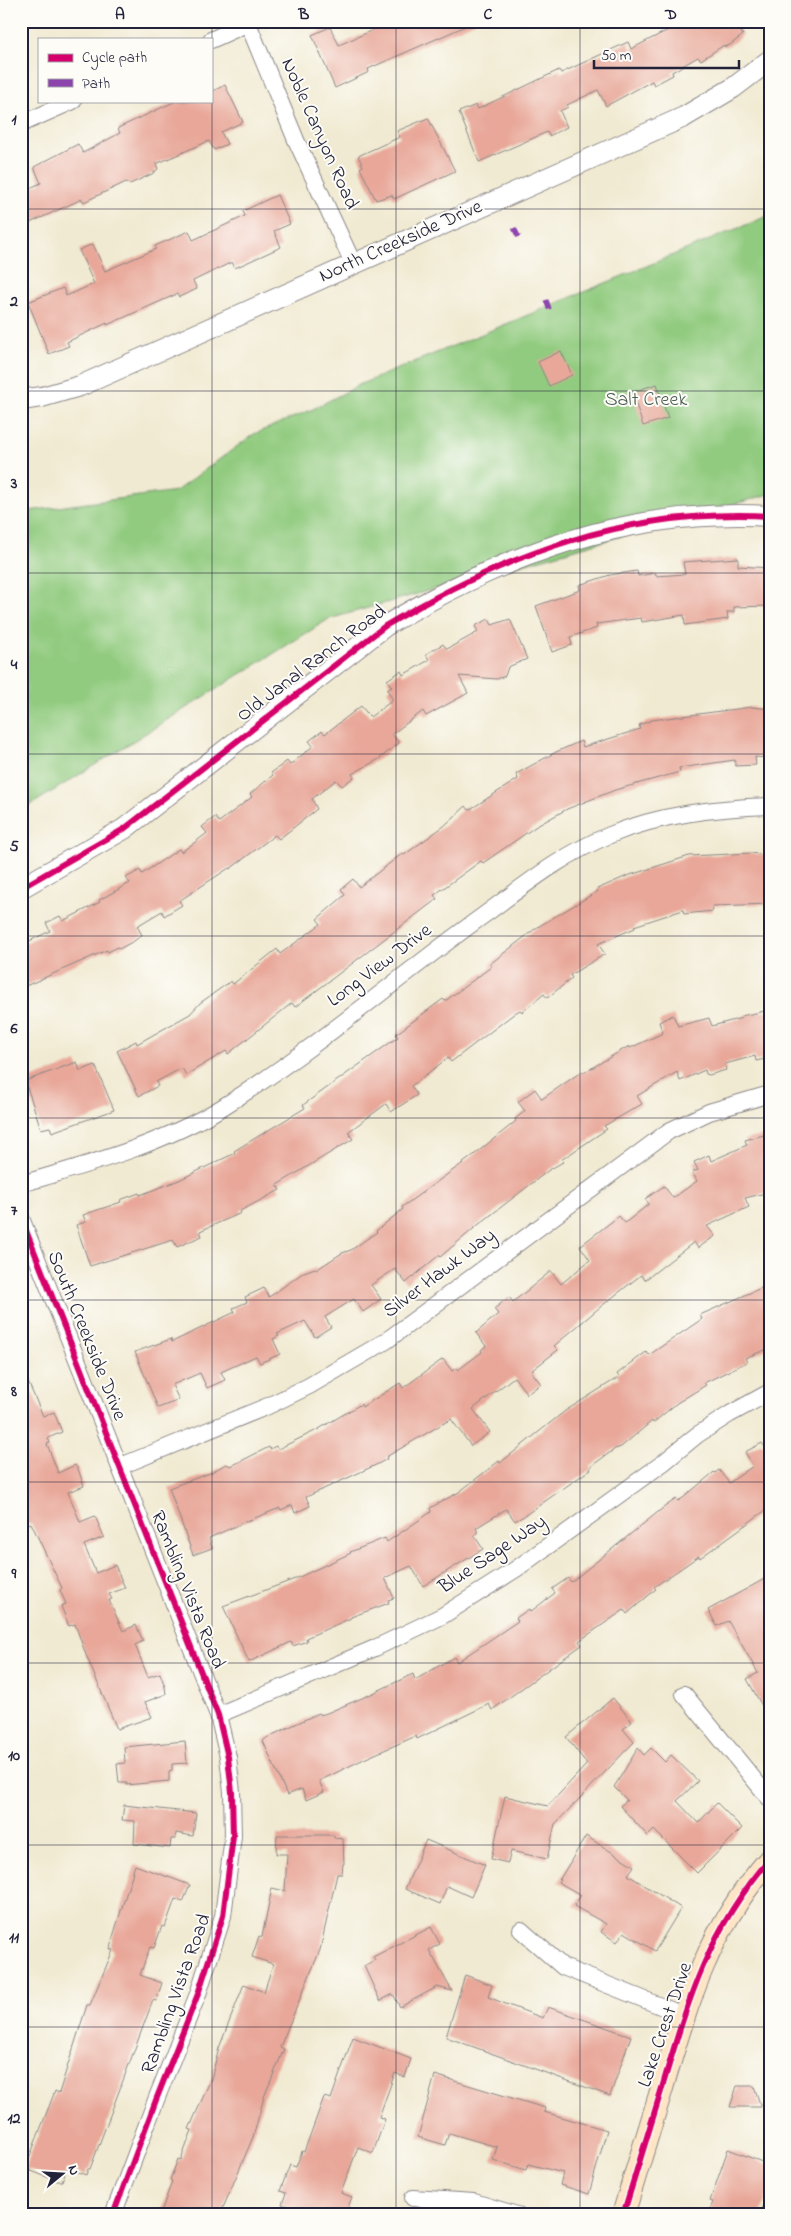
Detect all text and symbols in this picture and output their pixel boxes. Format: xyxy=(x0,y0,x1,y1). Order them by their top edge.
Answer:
text: A xyxy=(115,3,125,27)
text: B xyxy=(298,3,310,27)
text: C xyxy=(484,3,493,27)
text: D xyxy=(664,3,677,27)
legend xyxy=(38,38,212,102)
scale bar xyxy=(594,38,738,70)
text: 50 m xyxy=(601,45,632,67)
text: Cycle path xyxy=(82,47,147,70)
street label: Noble Canyon Road xyxy=(273,54,365,214)
text: Path xyxy=(82,73,110,95)
text: 1 xyxy=(11,108,17,132)
street label: North Creekside Drive xyxy=(315,193,487,291)
text: 2 xyxy=(9,290,18,314)
park label: Salt Creek xyxy=(605,386,688,415)
text: 3 xyxy=(10,472,18,496)
street label: Old Janal Ranch Road xyxy=(231,598,393,730)
text: 4 xyxy=(10,653,18,677)
text: 5 xyxy=(9,835,19,859)
street label: Long View Drive xyxy=(322,917,439,1016)
text: 6 xyxy=(9,1017,18,1041)
text: 7 xyxy=(11,1199,18,1223)
street label: Silver Hawk Way xyxy=(378,1222,502,1326)
street label: South Creekside Drive xyxy=(39,1247,133,1425)
text: 8 xyxy=(10,1380,17,1404)
street label: Rambling Vista Road xyxy=(141,1507,232,1674)
street label: Blue Sage Way xyxy=(432,1508,553,1603)
text: 9 xyxy=(11,1562,17,1586)
text: 10 xyxy=(8,1744,20,1768)
street label: Rambling Vista Road xyxy=(135,1910,220,2078)
text: 11 xyxy=(9,1926,20,1950)
street label: Lake Crest Drive xyxy=(631,1958,701,2092)
text: 12 xyxy=(7,2107,21,2131)
north arrow xyxy=(38,2148,88,2198)
text: N xyxy=(61,2163,84,2178)

